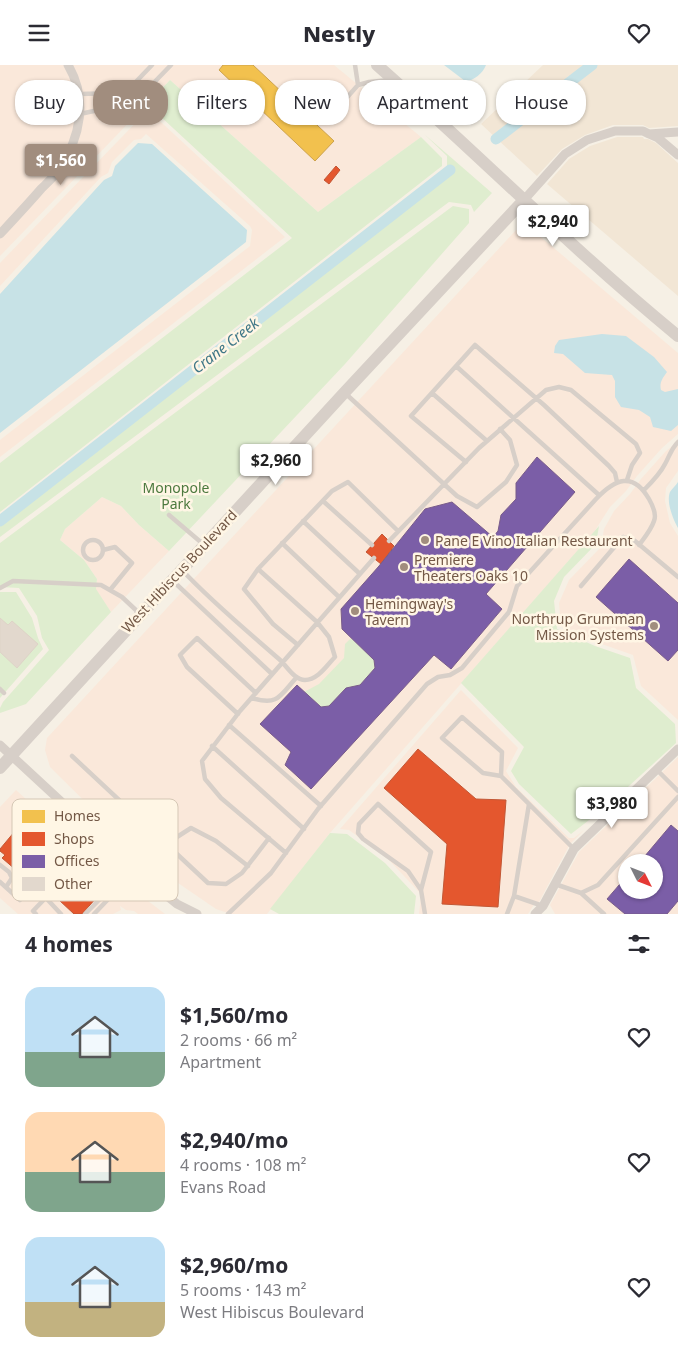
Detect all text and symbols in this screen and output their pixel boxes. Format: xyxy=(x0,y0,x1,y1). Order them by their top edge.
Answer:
text: Nestly xyxy=(303,18,375,48)
icon: menu xyxy=(25,19,53,47)
icon: heart xyxy=(625,19,653,47)
chip: Buy xyxy=(15,80,83,125)
chip: Rent xyxy=(93,80,168,125)
chip: Filters xyxy=(178,80,265,125)
chip: New xyxy=(275,80,349,125)
chip: Apartment xyxy=(359,80,486,125)
chip: House xyxy=(496,80,586,125)
pin: $1,560 xyxy=(20,143,102,186)
text: $1,560 xyxy=(36,149,86,171)
pin: $2,940 xyxy=(512,205,594,247)
text: $2,940 xyxy=(528,210,578,232)
water label: Crane Creek xyxy=(187,312,263,377)
pin: $2,960 xyxy=(235,443,317,486)
text: $2,960 xyxy=(251,449,301,471)
park label: Monopole Park xyxy=(143,478,210,513)
street label: West Hibiscus Boulevard xyxy=(117,506,241,636)
place label: Pane E Vino Italian Restaurant xyxy=(435,531,633,550)
marker: Pane E Vino Italian Restaurant xyxy=(419,534,431,546)
place label: Premiere Theaters Oaks 10 xyxy=(414,550,528,585)
marker: Premiere Theaters Oaks 10 xyxy=(398,561,410,573)
place label: Hemingway's Tavern xyxy=(365,594,454,629)
marker: Hemingway's Tavern xyxy=(349,605,361,617)
place label: Northrup Grumman Mission Systems xyxy=(511,609,644,644)
marker: Northrup Grumman Mission Systems xyxy=(648,620,660,632)
pin: $3,980 xyxy=(571,787,653,829)
text: $3,980 xyxy=(587,792,637,814)
legend xyxy=(12,799,178,901)
text: Homes xyxy=(54,806,101,825)
text: Shops xyxy=(54,829,94,848)
text: Offices xyxy=(54,851,100,870)
north arrow xyxy=(618,854,662,899)
map controls xyxy=(618,854,663,899)
text: Other xyxy=(54,874,93,893)
text: 4 homes xyxy=(25,930,113,958)
icon: filters xyxy=(625,930,653,958)
text: $1,560/mo xyxy=(180,1001,288,1029)
icon: home xyxy=(65,1007,125,1067)
icon: heart xyxy=(625,1023,653,1051)
text: 2 rooms · 66 m² xyxy=(180,1029,297,1051)
text: Apartment xyxy=(180,1051,261,1073)
text: $2,940/mo xyxy=(180,1126,288,1154)
icon: home xyxy=(65,1132,125,1192)
icon: heart xyxy=(625,1148,653,1176)
text: 4 rooms · 108 m² xyxy=(180,1154,306,1176)
text: Evans Road xyxy=(180,1176,266,1198)
text: $2,960/mo xyxy=(180,1251,288,1279)
icon: home xyxy=(65,1257,125,1317)
icon: heart xyxy=(625,1273,653,1301)
text: 5 rooms · 143 m² xyxy=(180,1279,306,1301)
text: West Hibiscus Boulevard xyxy=(180,1301,364,1323)

